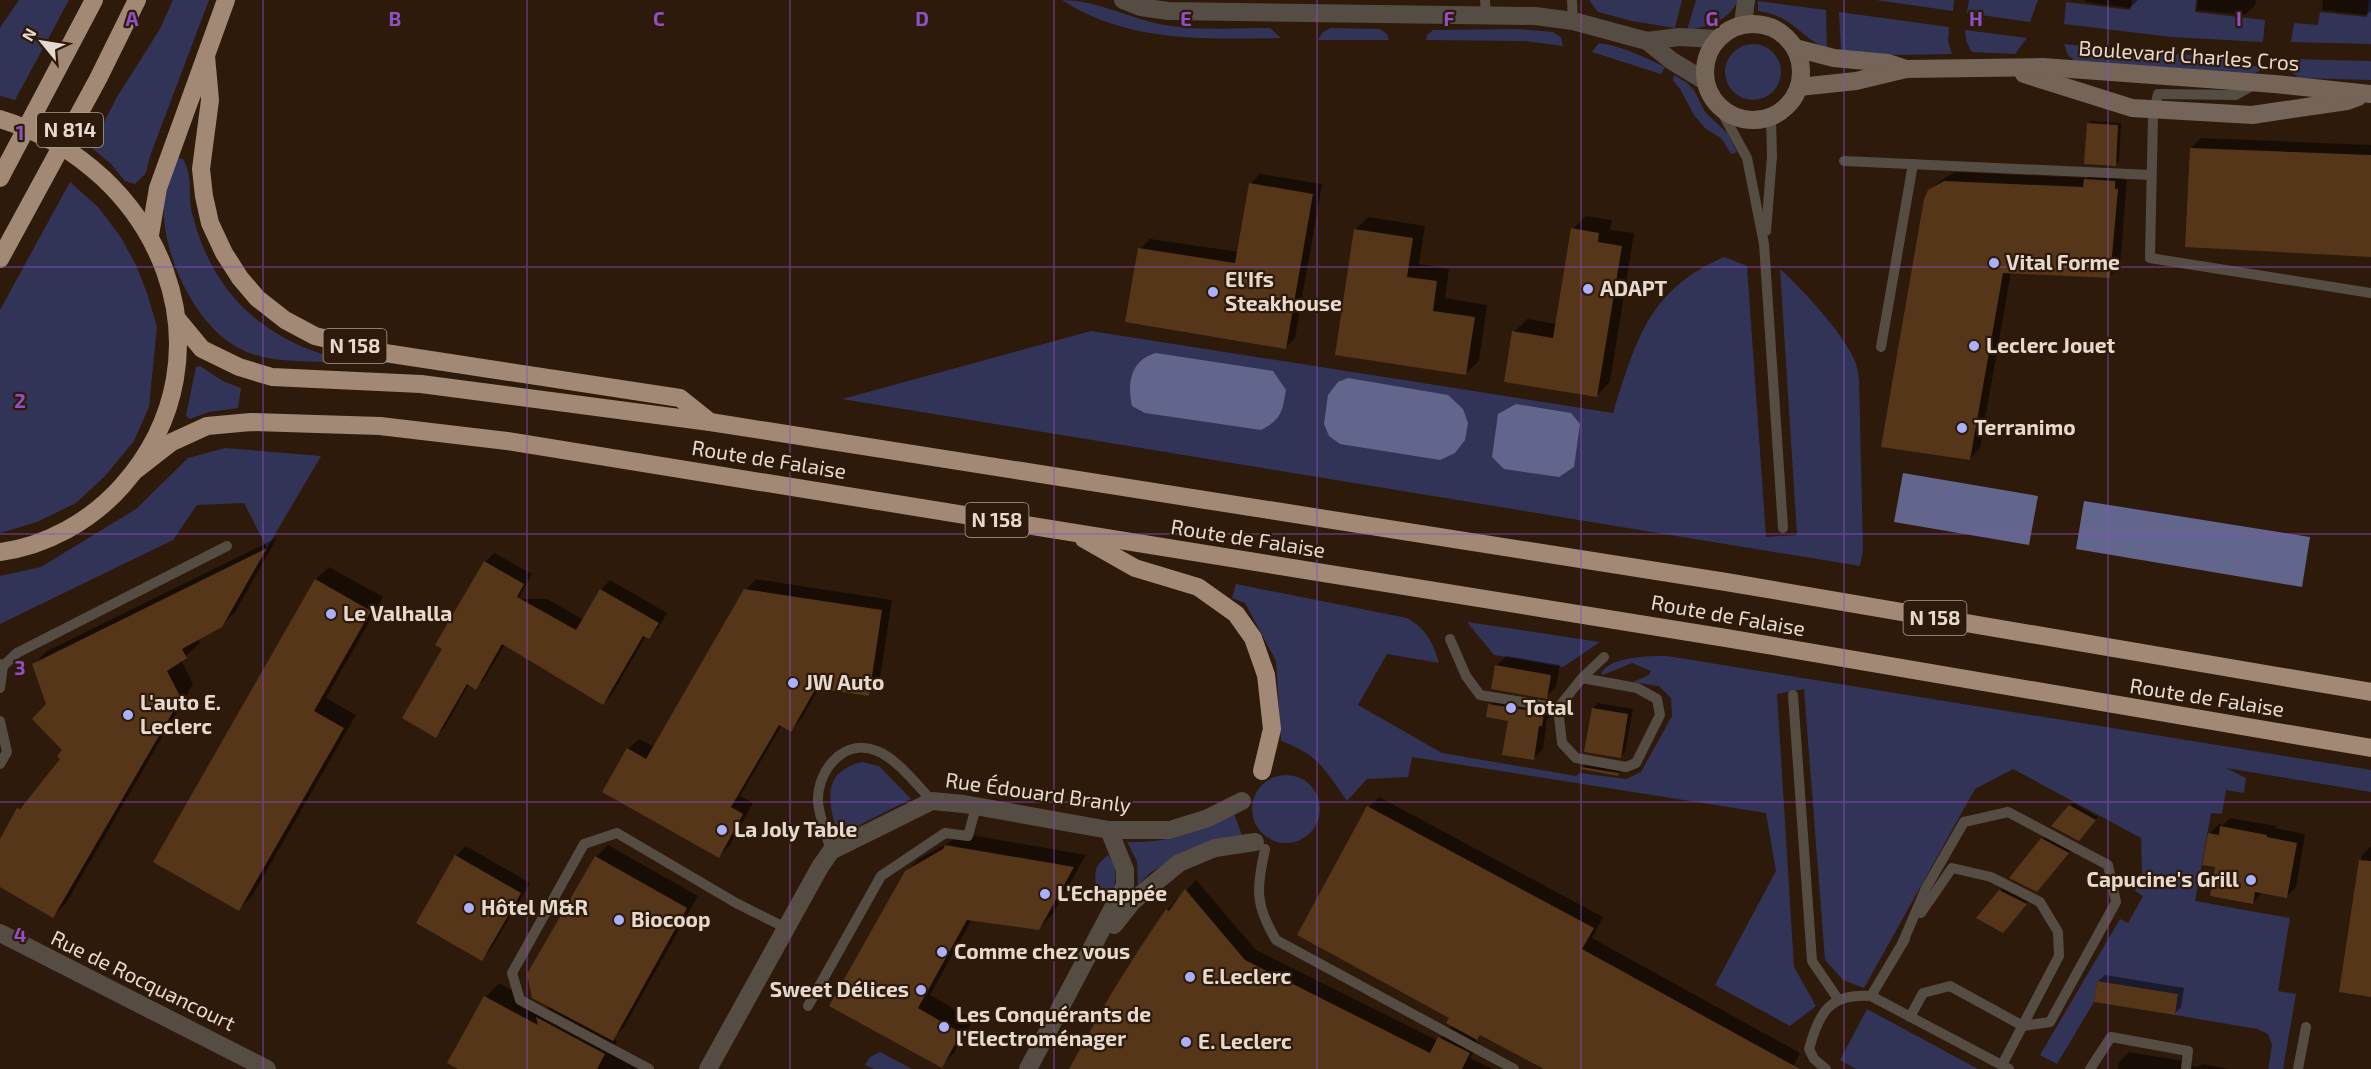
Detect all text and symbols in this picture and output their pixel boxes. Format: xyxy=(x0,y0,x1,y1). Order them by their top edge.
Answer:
text: A xyxy=(125,6,139,30)
text: B xyxy=(389,6,401,30)
text: C xyxy=(653,6,665,30)
text: D xyxy=(915,6,929,30)
text: E xyxy=(1180,6,1192,30)
text: F xyxy=(1443,6,1455,30)
text: G xyxy=(1706,6,1718,30)
text: H xyxy=(1969,6,1983,30)
text: I xyxy=(2236,6,2242,30)
north arrow xyxy=(12,12,72,72)
text: N xyxy=(17,24,40,44)
street label: Boulevard Charles Cros xyxy=(2078,34,2300,75)
road number: N 814 xyxy=(37,113,103,147)
text: 1 xyxy=(16,120,24,144)
place label: Vital Forme xyxy=(2006,249,2120,274)
marker: Vital Forme xyxy=(1987,256,2001,270)
place label: El'Ifs Steakhouse xyxy=(1225,266,1342,315)
place label: ADAPT xyxy=(1600,275,1668,300)
marker: ADAPT xyxy=(1581,282,1595,296)
marker: El'Ifs Steakhouse xyxy=(1206,285,1220,299)
road number: N 158 xyxy=(324,329,386,363)
place label: Leclerc Jouet xyxy=(1986,332,2116,357)
marker: Leclerc Jouet xyxy=(1967,339,1981,353)
text: 2 xyxy=(14,388,26,412)
place label: Terranimo xyxy=(1974,414,2076,439)
marker: Terranimo xyxy=(1955,421,1969,435)
street label: Route de Falaise xyxy=(690,434,848,483)
road number: N 158 xyxy=(966,503,1028,537)
street label: Route de Falaise xyxy=(1169,513,1327,562)
street label: Route de Falaise xyxy=(1649,589,1807,640)
place label: Le Valhalla xyxy=(343,600,452,625)
road number: N 158 xyxy=(1904,601,1966,635)
marker: Le Valhalla xyxy=(324,607,338,621)
text: 3 xyxy=(14,655,26,679)
place label: JW Auto xyxy=(805,669,884,694)
street label: Route de Falaise xyxy=(2128,672,2286,721)
marker: JW Auto xyxy=(786,676,800,690)
place label: L'auto E. Leclerc xyxy=(140,689,221,738)
place label: Total xyxy=(1523,694,1573,719)
marker: Total xyxy=(1504,701,1518,715)
marker: L'auto E. Leclerc xyxy=(121,708,135,722)
street label: Rue Édouard Branly xyxy=(944,766,1133,817)
place label: La Joly Table xyxy=(734,816,858,842)
marker: La Joly Table xyxy=(715,823,729,837)
place label: Capucine's Grill xyxy=(2087,866,2239,891)
marker: Capucine's Grill xyxy=(2244,873,2258,887)
place label: L'Echappée xyxy=(1057,880,1167,905)
marker: L'Echappée xyxy=(1038,887,1052,901)
place label: Hôtel M&R xyxy=(481,894,588,919)
marker: Hôtel M&R xyxy=(462,901,476,915)
place label: Biocoop xyxy=(631,906,711,931)
marker: Biocoop xyxy=(612,913,626,927)
text: 4 xyxy=(14,922,27,946)
street label: Rue de Rocquancourt xyxy=(47,924,240,1035)
place label: Comme chez vous xyxy=(954,938,1130,963)
marker: Comme chez vous xyxy=(935,945,949,959)
place label: E.Leclerc xyxy=(1202,963,1292,988)
marker: E.Leclerc xyxy=(1183,970,1197,984)
place label: Sweet Délices xyxy=(770,976,909,1001)
marker: Sweet Délices xyxy=(914,983,928,997)
place label: Les Conquérants de l'Electroménager xyxy=(956,1001,1151,1050)
marker: Les Conquérants de l'Electroménager xyxy=(937,1020,951,1034)
place label: E. Leclerc xyxy=(1198,1028,1292,1053)
marker: E. Leclerc xyxy=(1179,1035,1193,1049)

